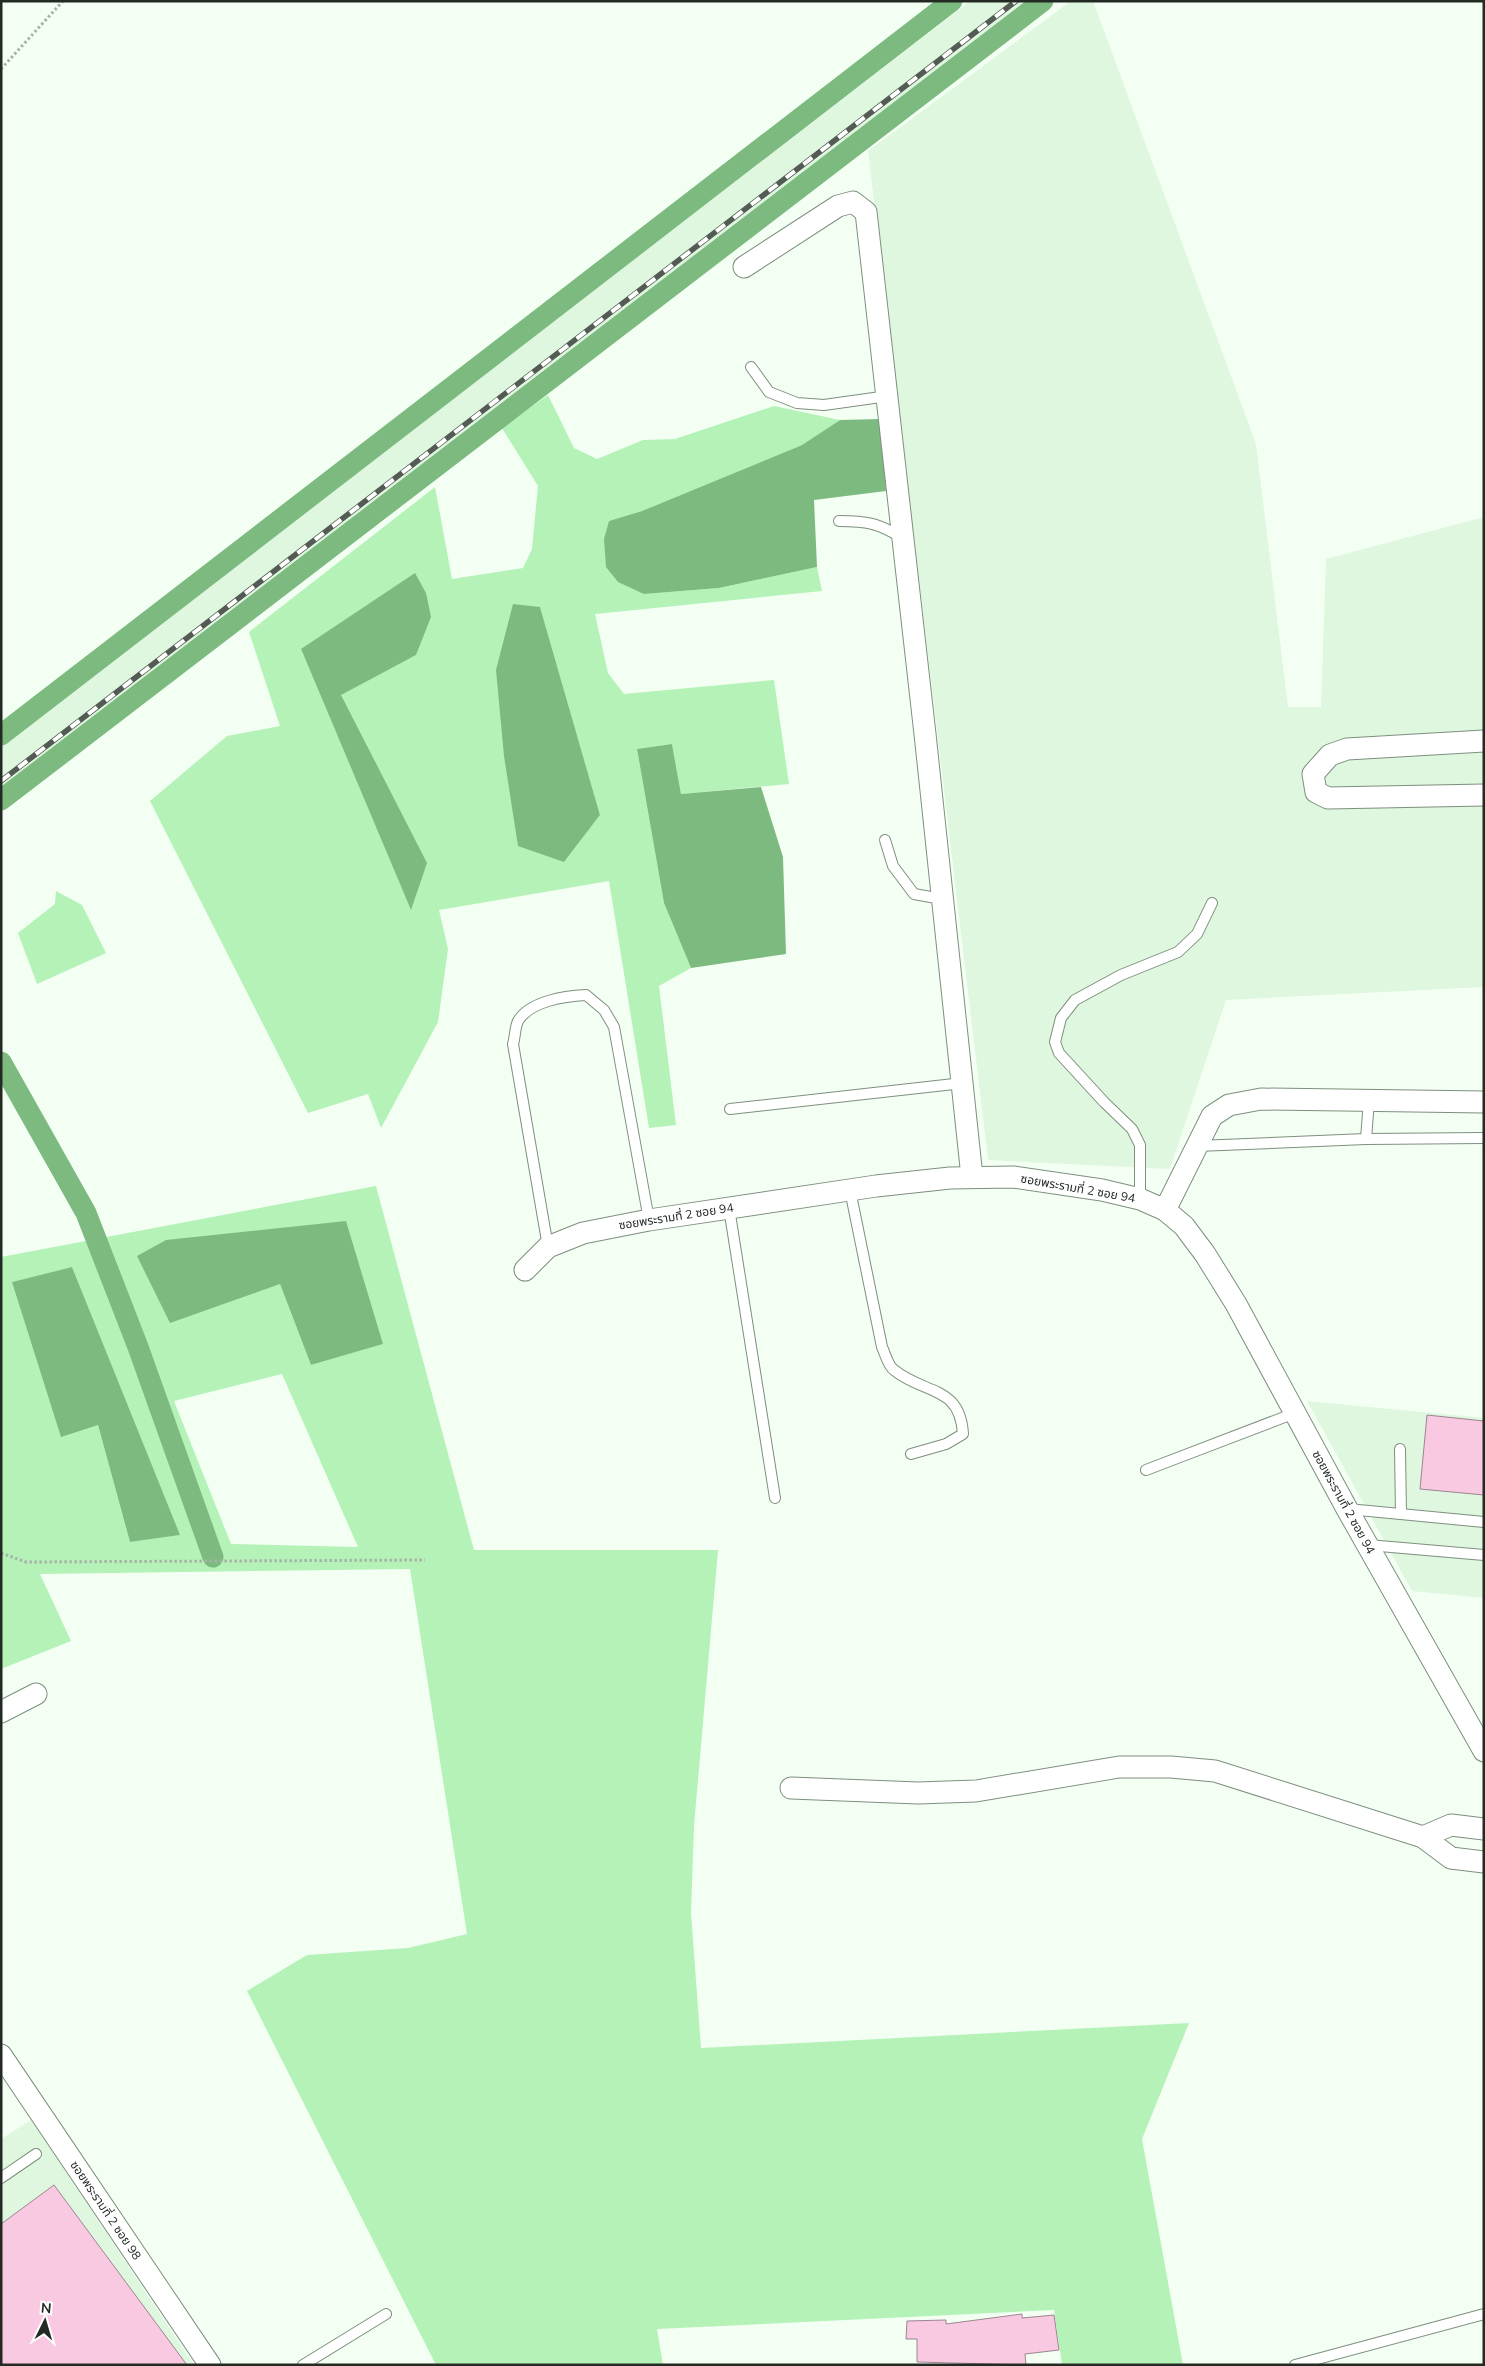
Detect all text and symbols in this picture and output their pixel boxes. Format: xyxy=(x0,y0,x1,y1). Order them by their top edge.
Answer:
street label: ซอยพระรามที่ 2 ซอย 94 xyxy=(1020,1170,1137,1205)
street label: ซอยพระรามที่ 2 ซอย 94 xyxy=(617,1199,734,1232)
street label: ซอยพระรามที่ 2 ซอย 94 xyxy=(1309,1447,1380,1556)
street label: ซอยพระรามที่ 2 ซอย 98 xyxy=(67,2157,145,2262)
north arrow xyxy=(20,2296,70,2346)
text: N xyxy=(40,2299,52,2317)

